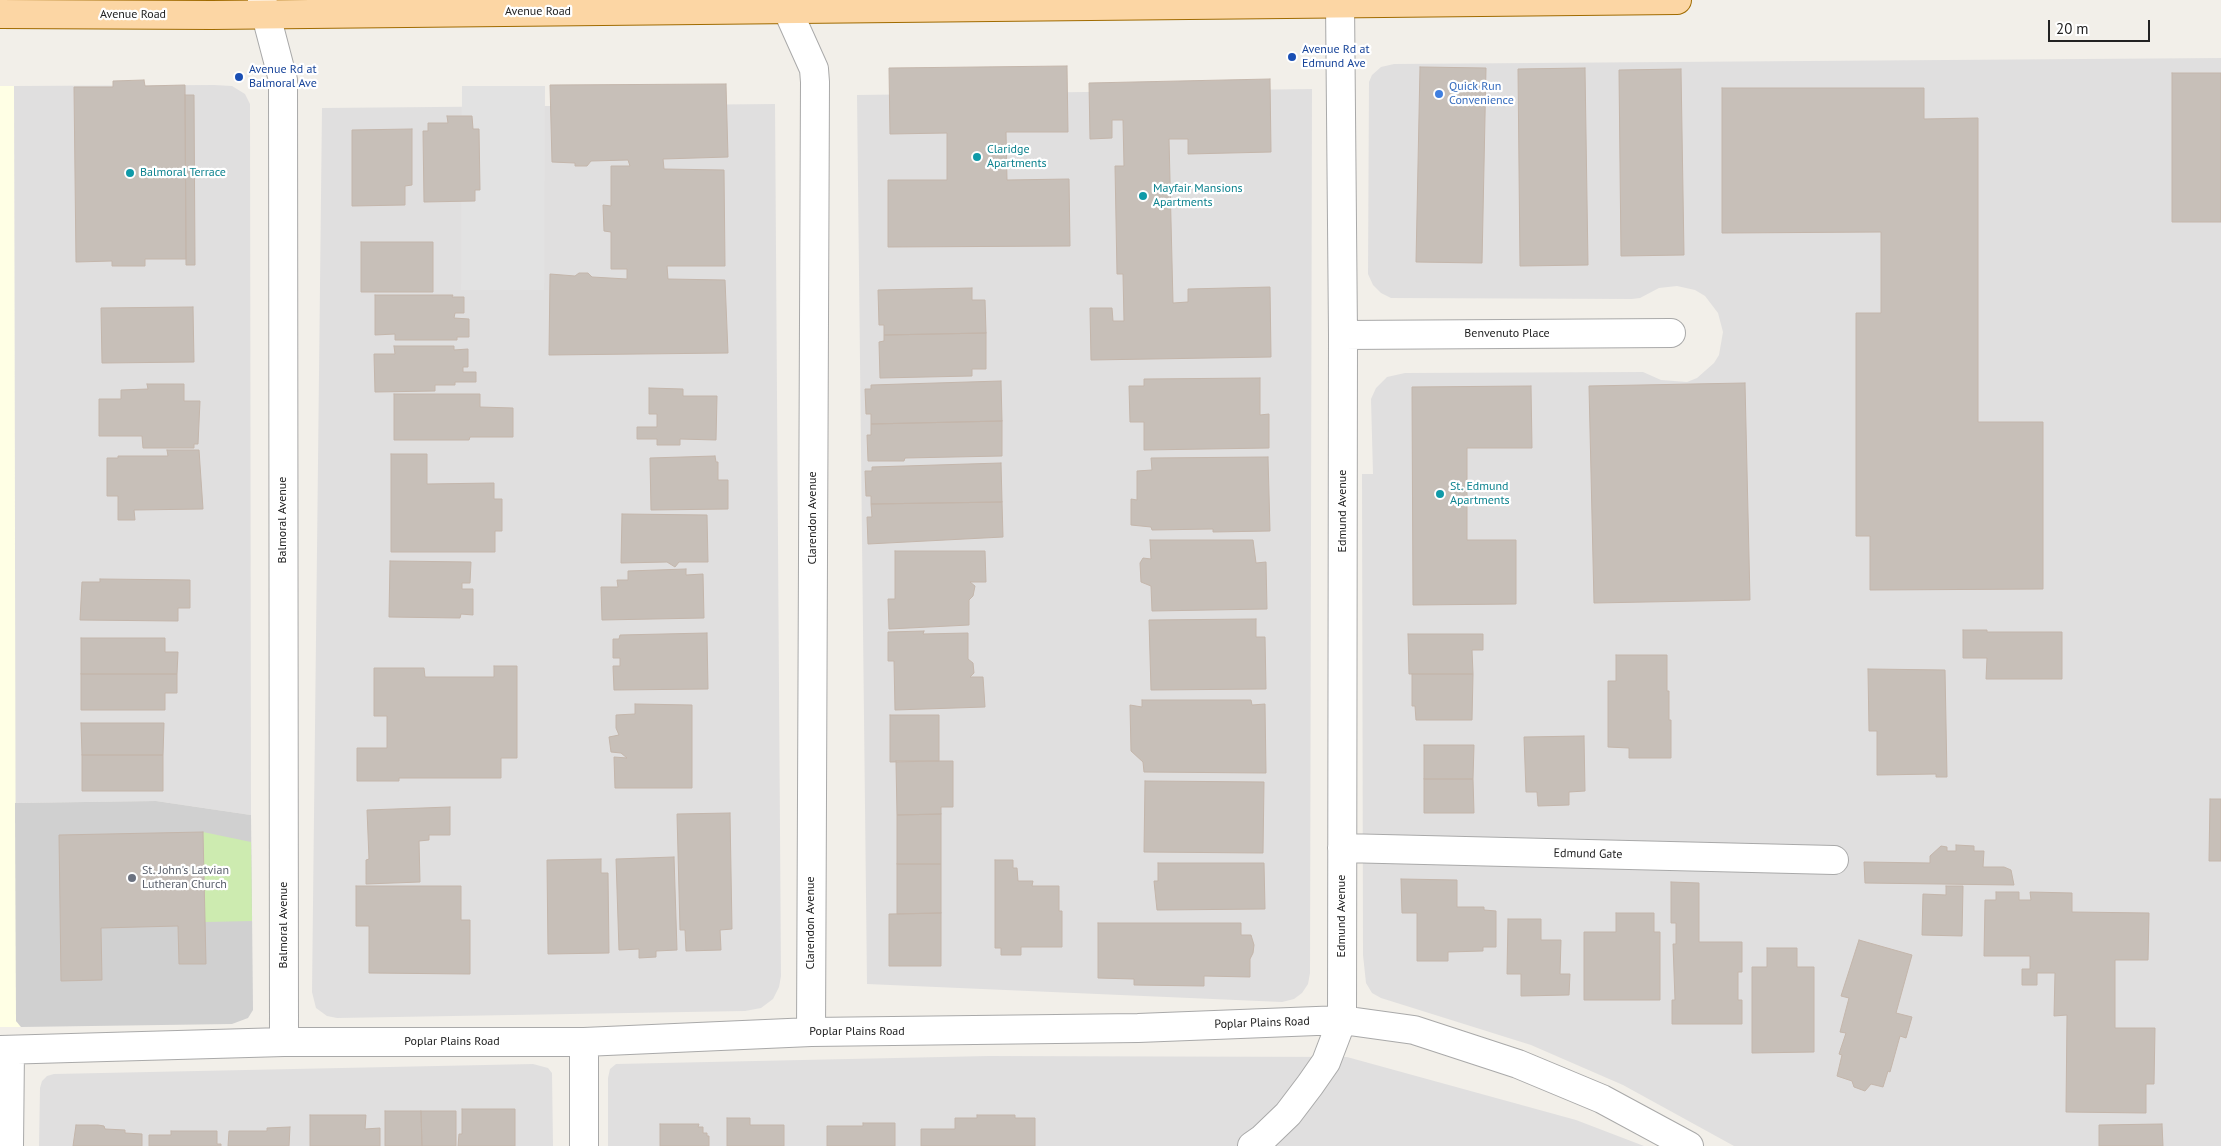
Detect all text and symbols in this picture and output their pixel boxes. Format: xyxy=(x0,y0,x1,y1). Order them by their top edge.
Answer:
street label: Avenue Road xyxy=(505,5,571,19)
street label: Avenue Road xyxy=(100,8,166,22)
scale bar xyxy=(2051,10,2154,42)
text: 20 m xyxy=(2056,19,2089,38)
place label: Avenue Rd at Edmund Ave xyxy=(1302,43,1369,71)
marker: Avenue Rd at Edmund Ave xyxy=(1286,51,1298,63)
place label: Avenue Rd at Balmoral Ave xyxy=(249,63,317,91)
marker: Avenue Rd at Balmoral Ave xyxy=(233,71,245,83)
place label: Quick Run Convenience xyxy=(1449,80,1514,108)
marker: Quick Run Convenience xyxy=(1433,88,1445,100)
place label: Claridge Apartments xyxy=(987,143,1046,171)
marker: Claridge Apartments xyxy=(971,151,983,163)
place label: Balmoral Terrace xyxy=(140,166,226,180)
marker: Balmoral Terrace xyxy=(124,167,136,179)
place label: Mayfair Mansions Apartments xyxy=(1153,182,1243,210)
marker: Mayfair Mansions Apartments xyxy=(1137,190,1149,202)
street label: Benvenuto Place xyxy=(1464,327,1550,341)
street label: Edmund Avenue xyxy=(1336,470,1350,552)
street label: Clarendon Avenue xyxy=(806,471,820,565)
street label: Balmoral Avenue xyxy=(276,477,290,563)
place label: St. Edmund Apartments xyxy=(1450,480,1509,508)
marker: St. Edmund Apartments xyxy=(1434,488,1446,500)
street label: Edmund Gate xyxy=(1554,846,1622,862)
place label: St. John's Latvian Lutheran Church xyxy=(142,864,229,892)
marker: St. John's Latvian Lutheran Church xyxy=(126,872,138,884)
street label: Edmund Avenue xyxy=(1335,875,1349,957)
street label: Clarendon Avenue xyxy=(804,876,818,970)
street label: Balmoral Avenue xyxy=(277,882,291,968)
street label: Poplar Plains Road xyxy=(1214,1014,1310,1032)
street label: Poplar Plains Road xyxy=(809,1025,905,1039)
street label: Poplar Plains Road xyxy=(404,1035,500,1049)

